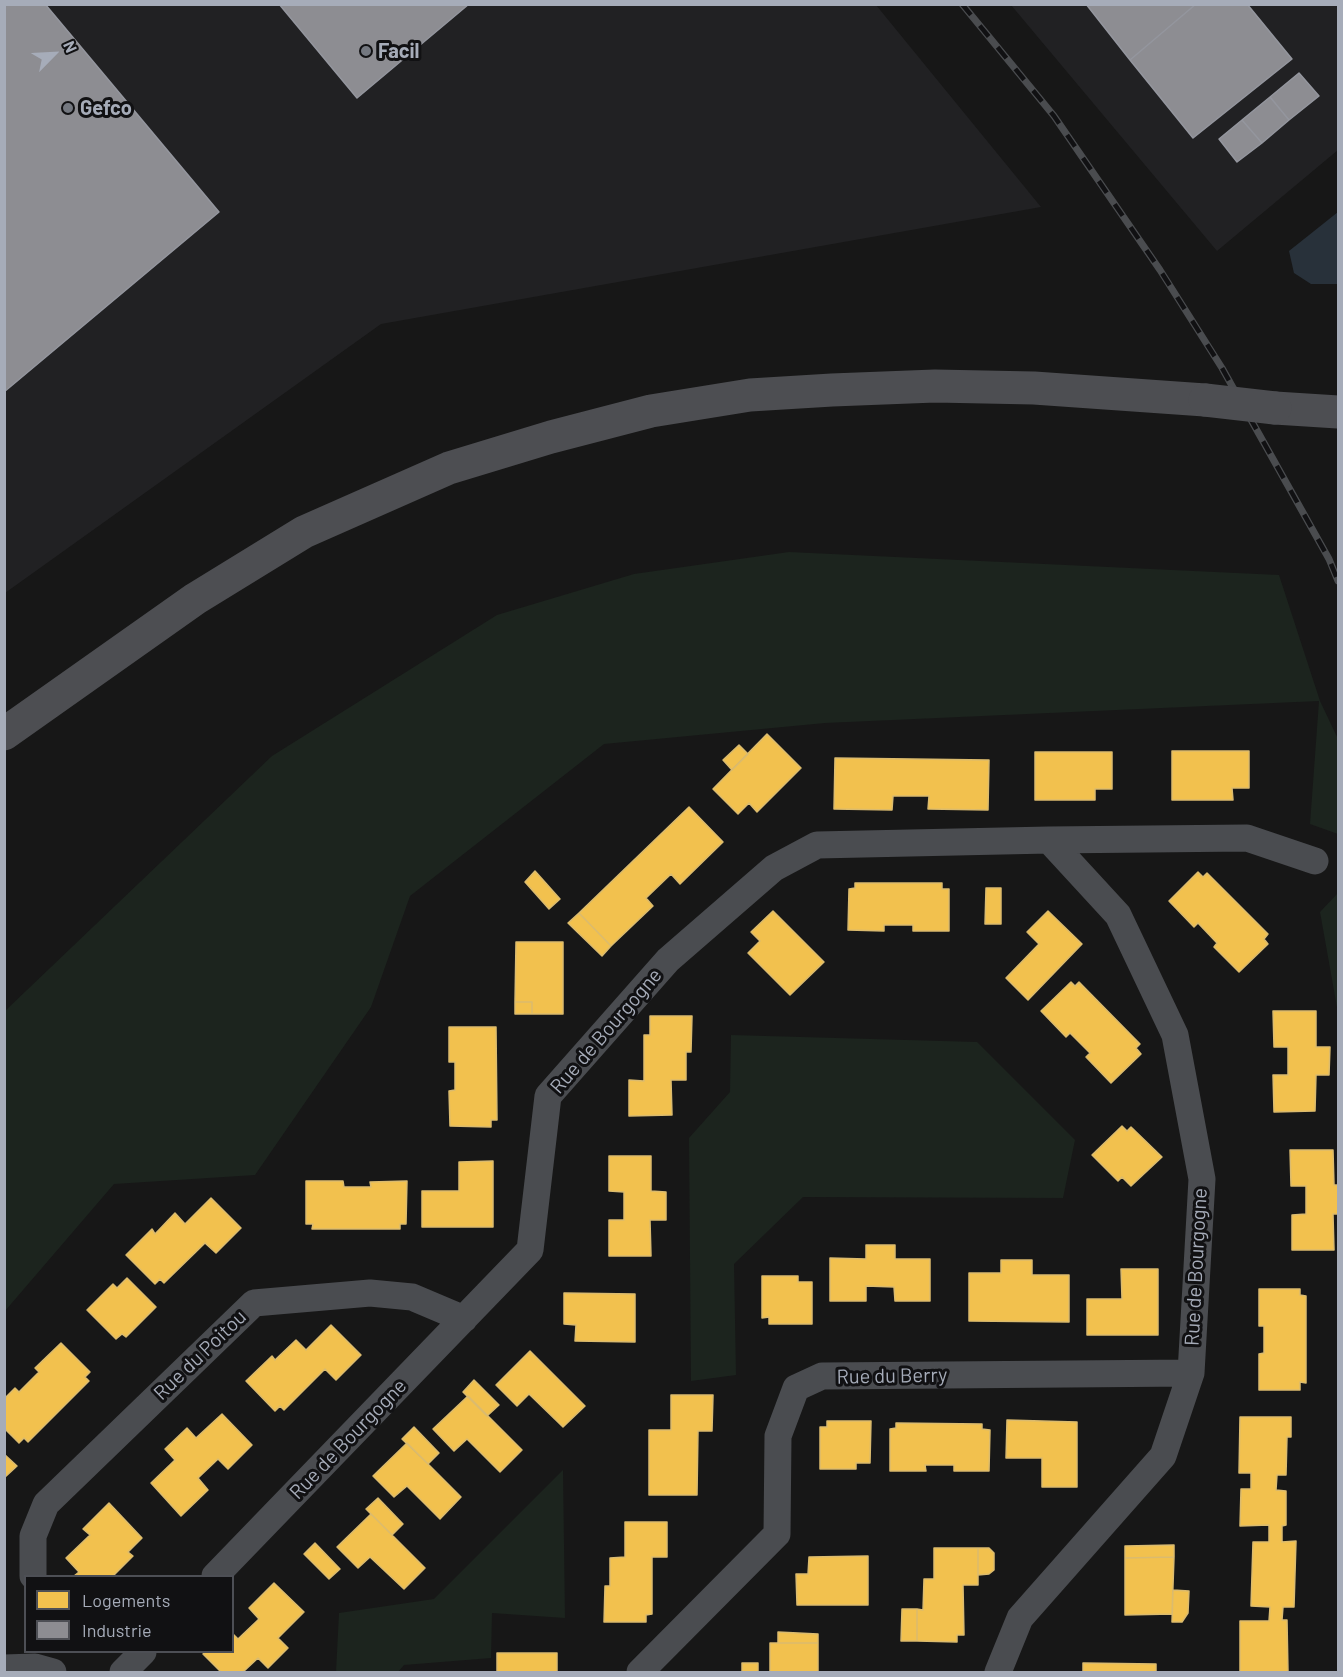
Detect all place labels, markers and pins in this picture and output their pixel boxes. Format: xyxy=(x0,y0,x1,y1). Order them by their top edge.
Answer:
place label: Facil xyxy=(378,39,419,63)
marker: Facil xyxy=(359,44,373,58)
place label: Gefco xyxy=(80,96,132,120)
marker: Gefco xyxy=(61,101,75,115)

